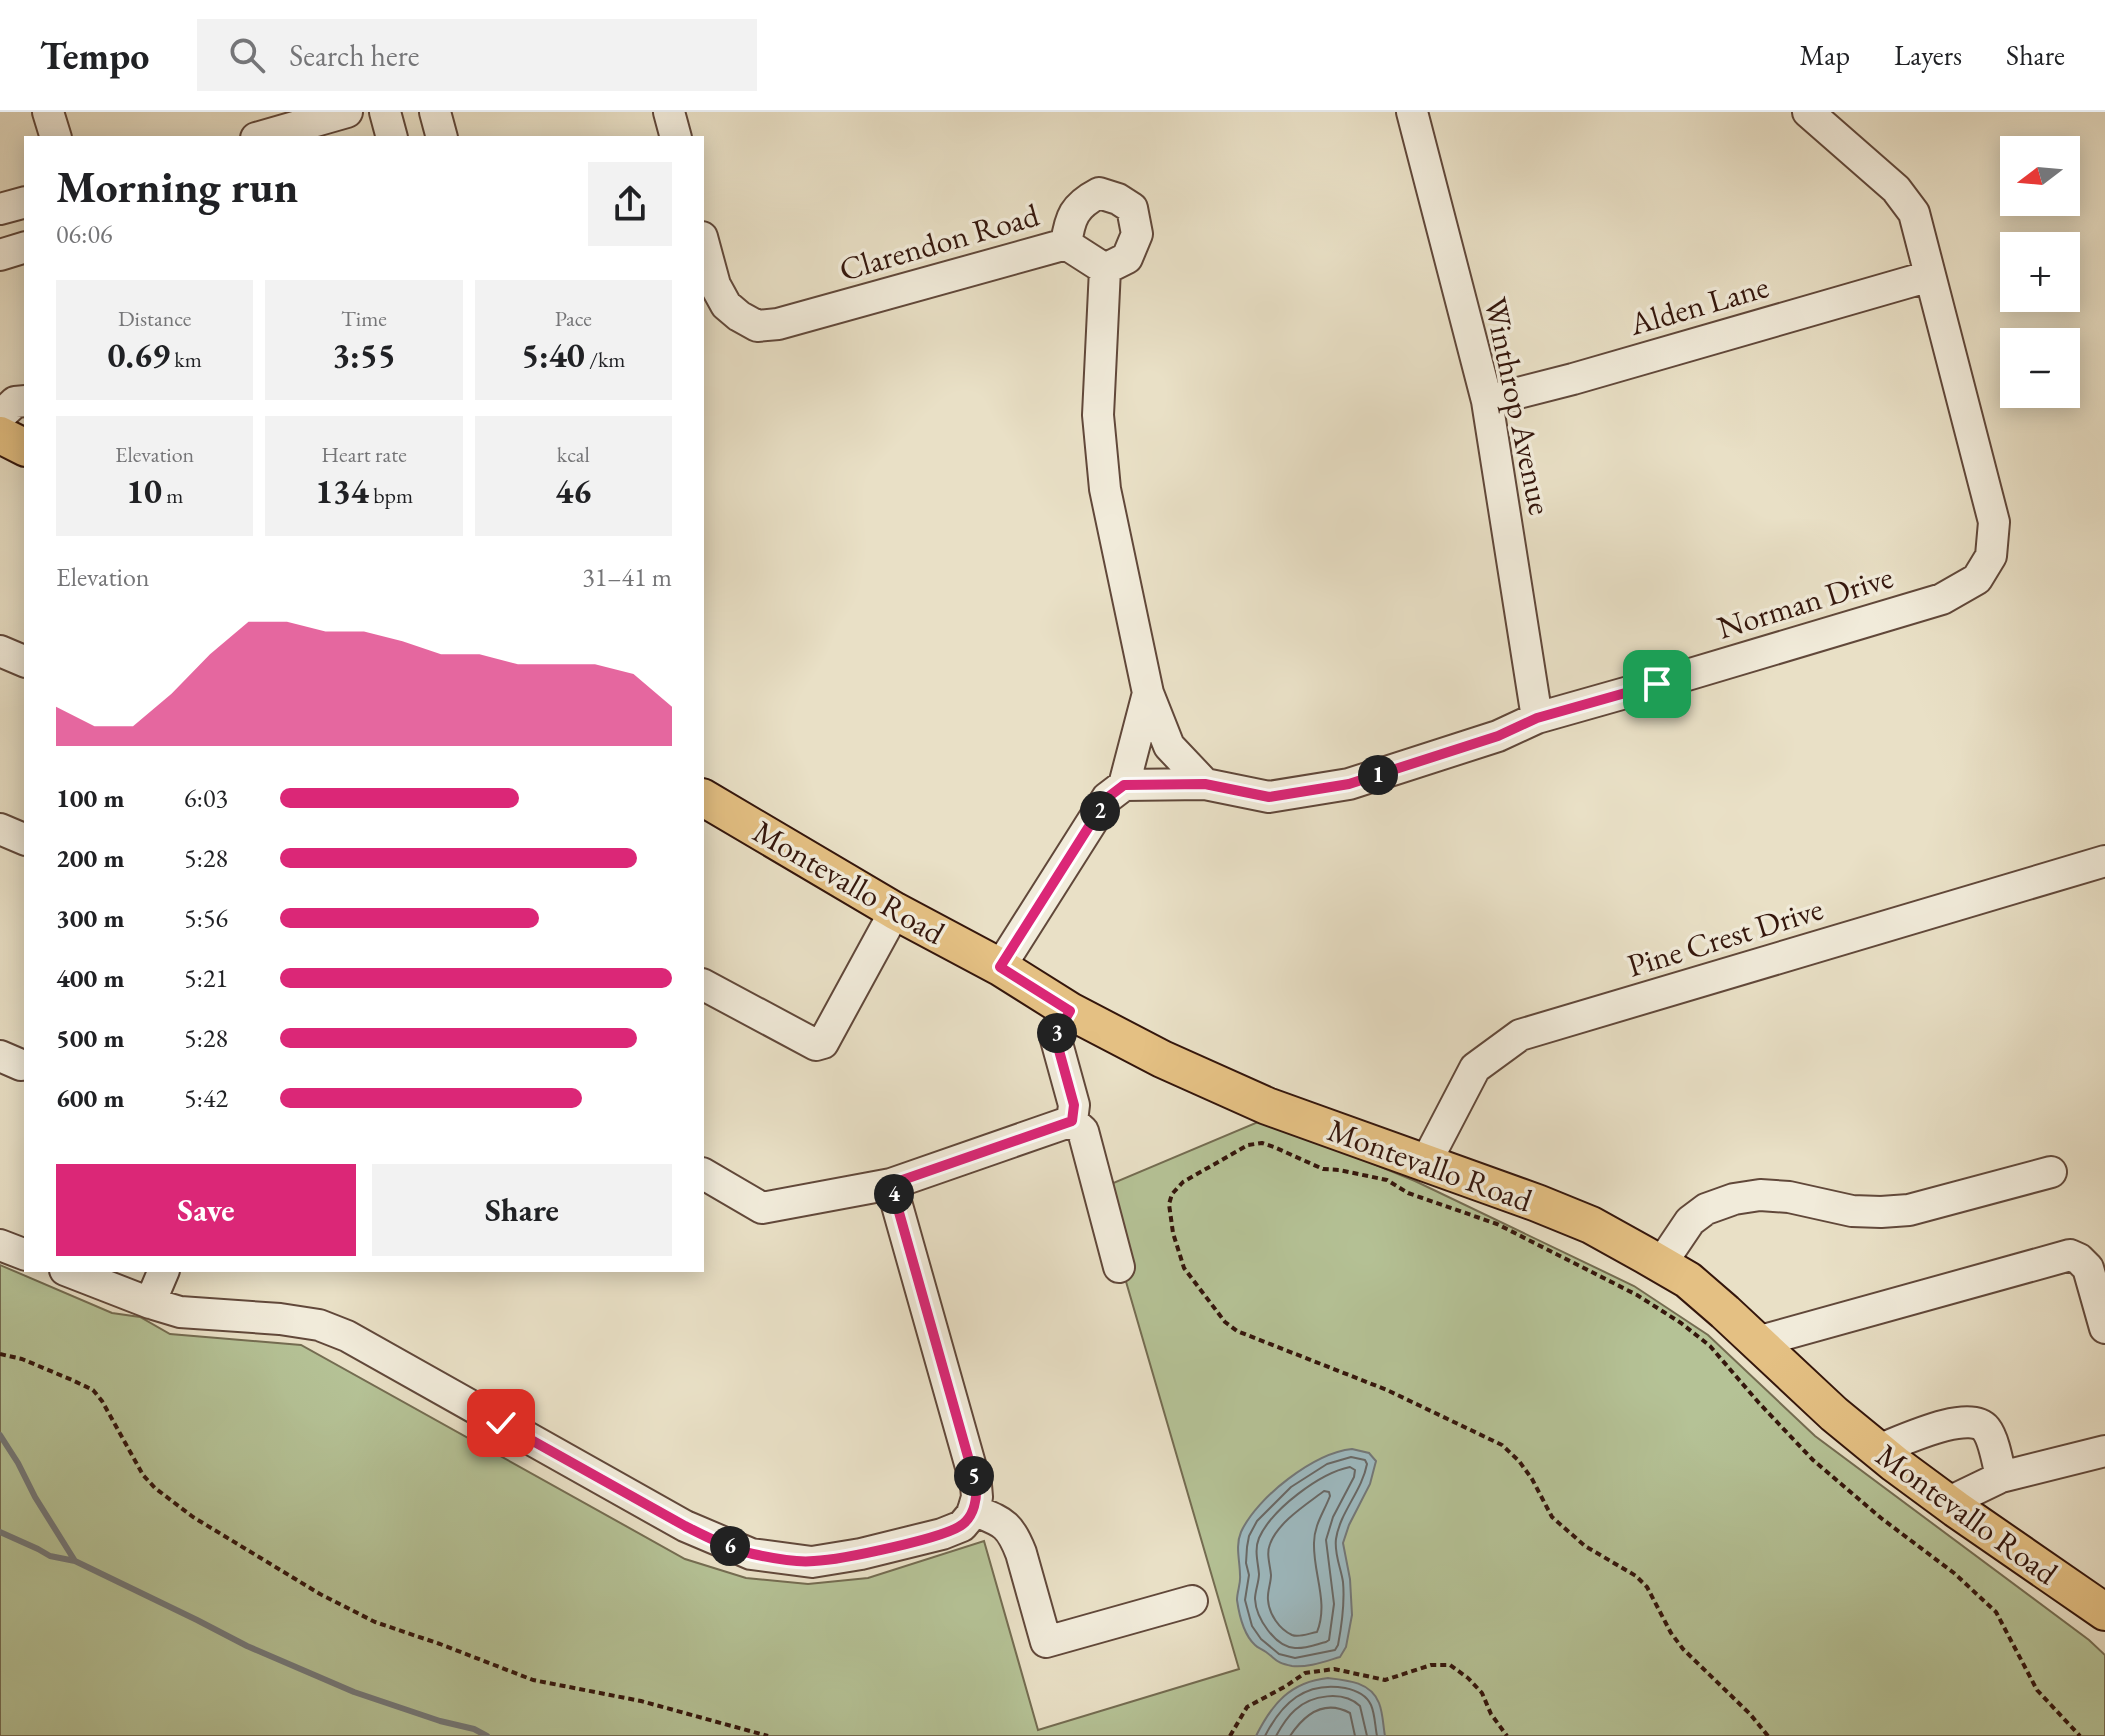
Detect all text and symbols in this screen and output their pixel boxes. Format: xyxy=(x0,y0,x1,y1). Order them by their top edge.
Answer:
search box xyxy=(197,19,757,91)
text: Tempo xyxy=(40,31,149,80)
icon: search xyxy=(225,33,269,77)
text: Search here xyxy=(289,36,419,75)
text: Map xyxy=(1800,37,1850,73)
text: Layers xyxy=(1894,37,1962,73)
text: Share xyxy=(2006,37,2065,73)
north arrow xyxy=(2000,136,2080,216)
map controls xyxy=(2000,136,2080,408)
text: Morning run xyxy=(56,158,298,215)
button: share xyxy=(588,162,672,246)
street label: Clarendon Road xyxy=(834,193,1044,291)
text: 06:06 xyxy=(56,217,112,251)
button: + xyxy=(2000,232,2080,312)
street label: Alden Lane xyxy=(1624,265,1773,345)
street label: Winthrop Avenue xyxy=(1474,293,1562,519)
text: Distance xyxy=(118,304,191,333)
text: Time xyxy=(341,304,387,333)
text: Pace xyxy=(555,304,592,333)
button: − xyxy=(2000,328,2080,408)
text: 0.69 xyxy=(108,333,170,377)
text: 3:55 xyxy=(332,333,396,377)
text: 5:40 xyxy=(521,333,585,377)
text: km xyxy=(170,345,202,374)
text: /km xyxy=(585,345,625,374)
text: Elevation xyxy=(115,440,194,469)
text: Heart rate xyxy=(321,440,407,469)
text: kcal xyxy=(557,440,590,469)
text: 10 xyxy=(126,469,162,513)
text: 134 xyxy=(315,469,369,513)
text: 46 xyxy=(555,469,591,513)
text: m xyxy=(162,481,183,510)
text: bpm xyxy=(369,481,413,510)
street label: Norman Drive xyxy=(1712,555,1898,649)
text: Elevation xyxy=(56,560,150,594)
text: 31–41 m xyxy=(582,560,672,594)
pin xyxy=(1623,650,1691,718)
icon: arrive xyxy=(1635,662,1679,706)
pin: 1 xyxy=(1358,755,1398,795)
text: 1 xyxy=(1372,760,1384,789)
text: 100 m xyxy=(56,781,124,815)
text: 6:03 xyxy=(184,781,228,815)
pin: 2 xyxy=(1080,791,1120,831)
text: 2 xyxy=(1094,796,1106,825)
street label: Montevallo Road xyxy=(746,810,953,954)
text: 200 m xyxy=(56,841,124,875)
text: 5:28 xyxy=(184,841,228,875)
street label: Pine Crest Drive xyxy=(1622,887,1828,987)
text: 300 m xyxy=(56,901,124,935)
text: 5:56 xyxy=(184,901,228,935)
text: 400 m xyxy=(56,961,124,995)
text: 5:21 xyxy=(184,961,228,995)
pin: 3 xyxy=(1037,1013,1077,1053)
text: 3 xyxy=(1051,1018,1063,1047)
text: 500 m xyxy=(56,1021,124,1055)
text: 5:28 xyxy=(184,1021,228,1055)
text: 600 m xyxy=(56,1081,124,1115)
text: 5:42 xyxy=(184,1081,228,1115)
street label: Montevallo Road xyxy=(1322,1109,1539,1222)
button: Save xyxy=(56,1164,356,1256)
button: Share xyxy=(372,1164,672,1256)
pin: 4 xyxy=(874,1174,914,1214)
text: 4 xyxy=(888,1179,900,1208)
pin xyxy=(467,1389,535,1457)
icon: check xyxy=(479,1401,523,1445)
street label: Montevallo Road xyxy=(1868,1434,2067,1594)
pin: 5 xyxy=(954,1456,994,1496)
text: 5 xyxy=(968,1461,980,1490)
pin: 6 xyxy=(710,1526,750,1566)
text: 6 xyxy=(724,1531,736,1560)

